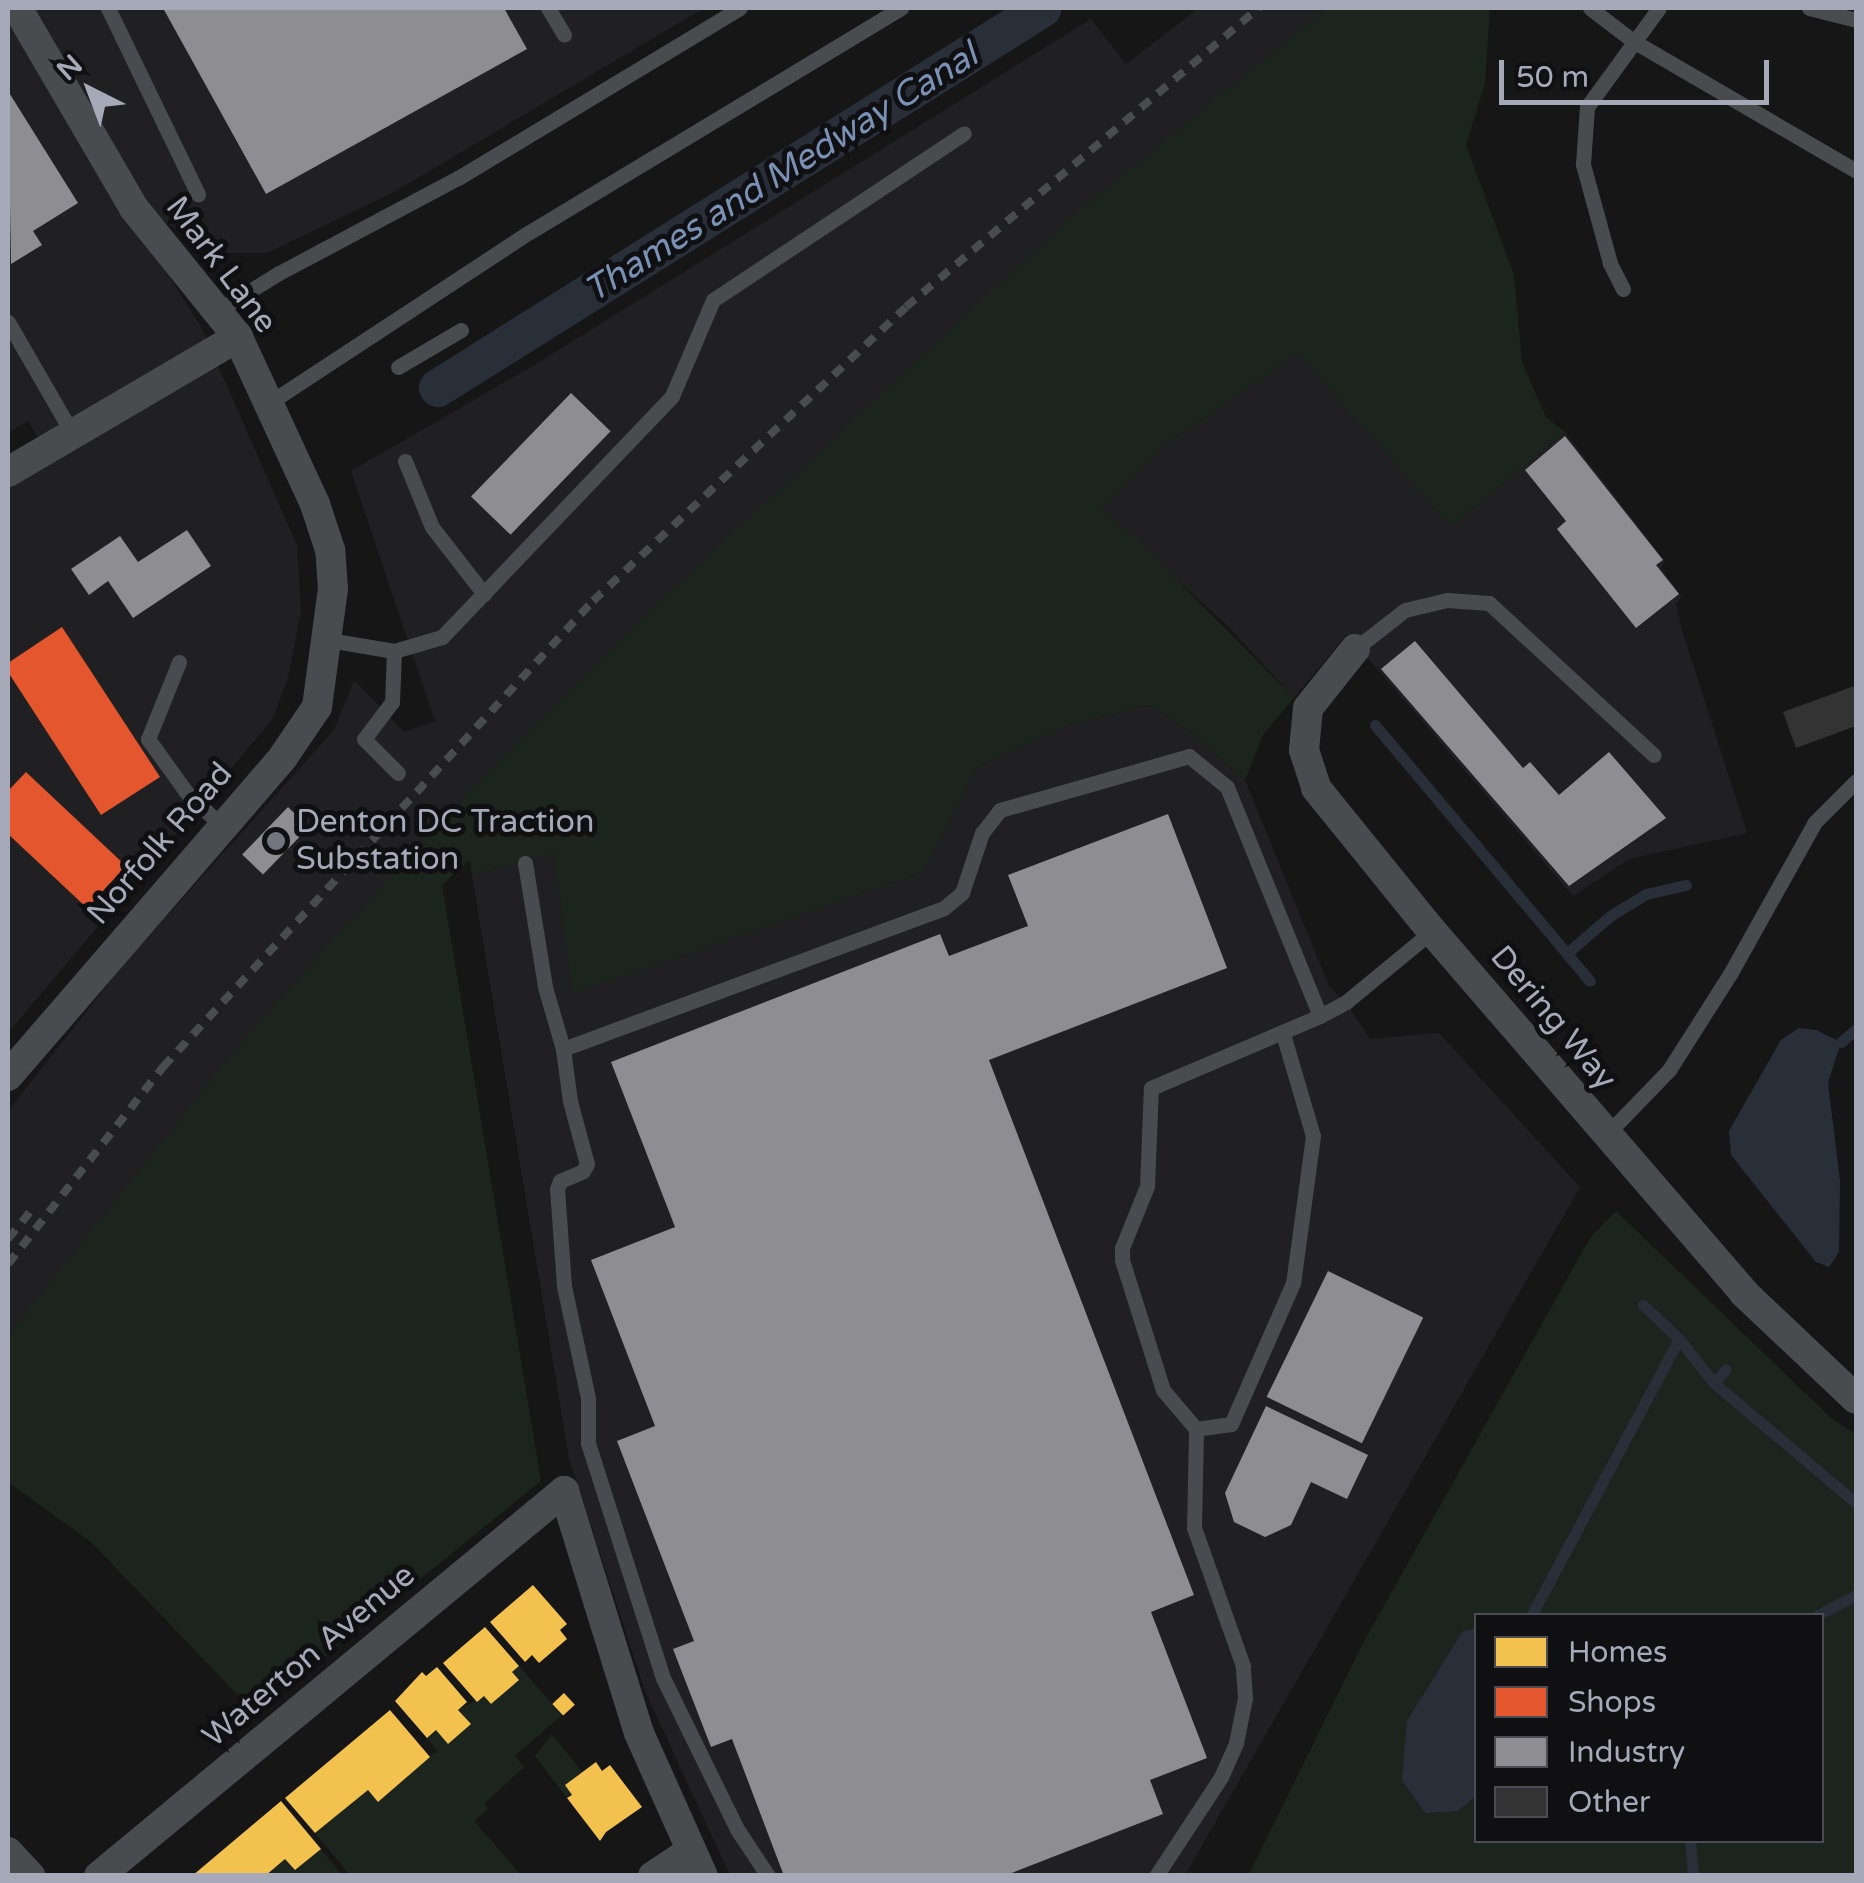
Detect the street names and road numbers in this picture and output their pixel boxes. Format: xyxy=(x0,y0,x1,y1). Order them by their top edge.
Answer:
street label: Mark Lane xyxy=(157,189,285,341)
street label: Norfolk Road xyxy=(79,755,241,933)
street label: Dering Way xyxy=(1482,938,1624,1098)
street label: Waterton Avenue xyxy=(195,1556,423,1756)

